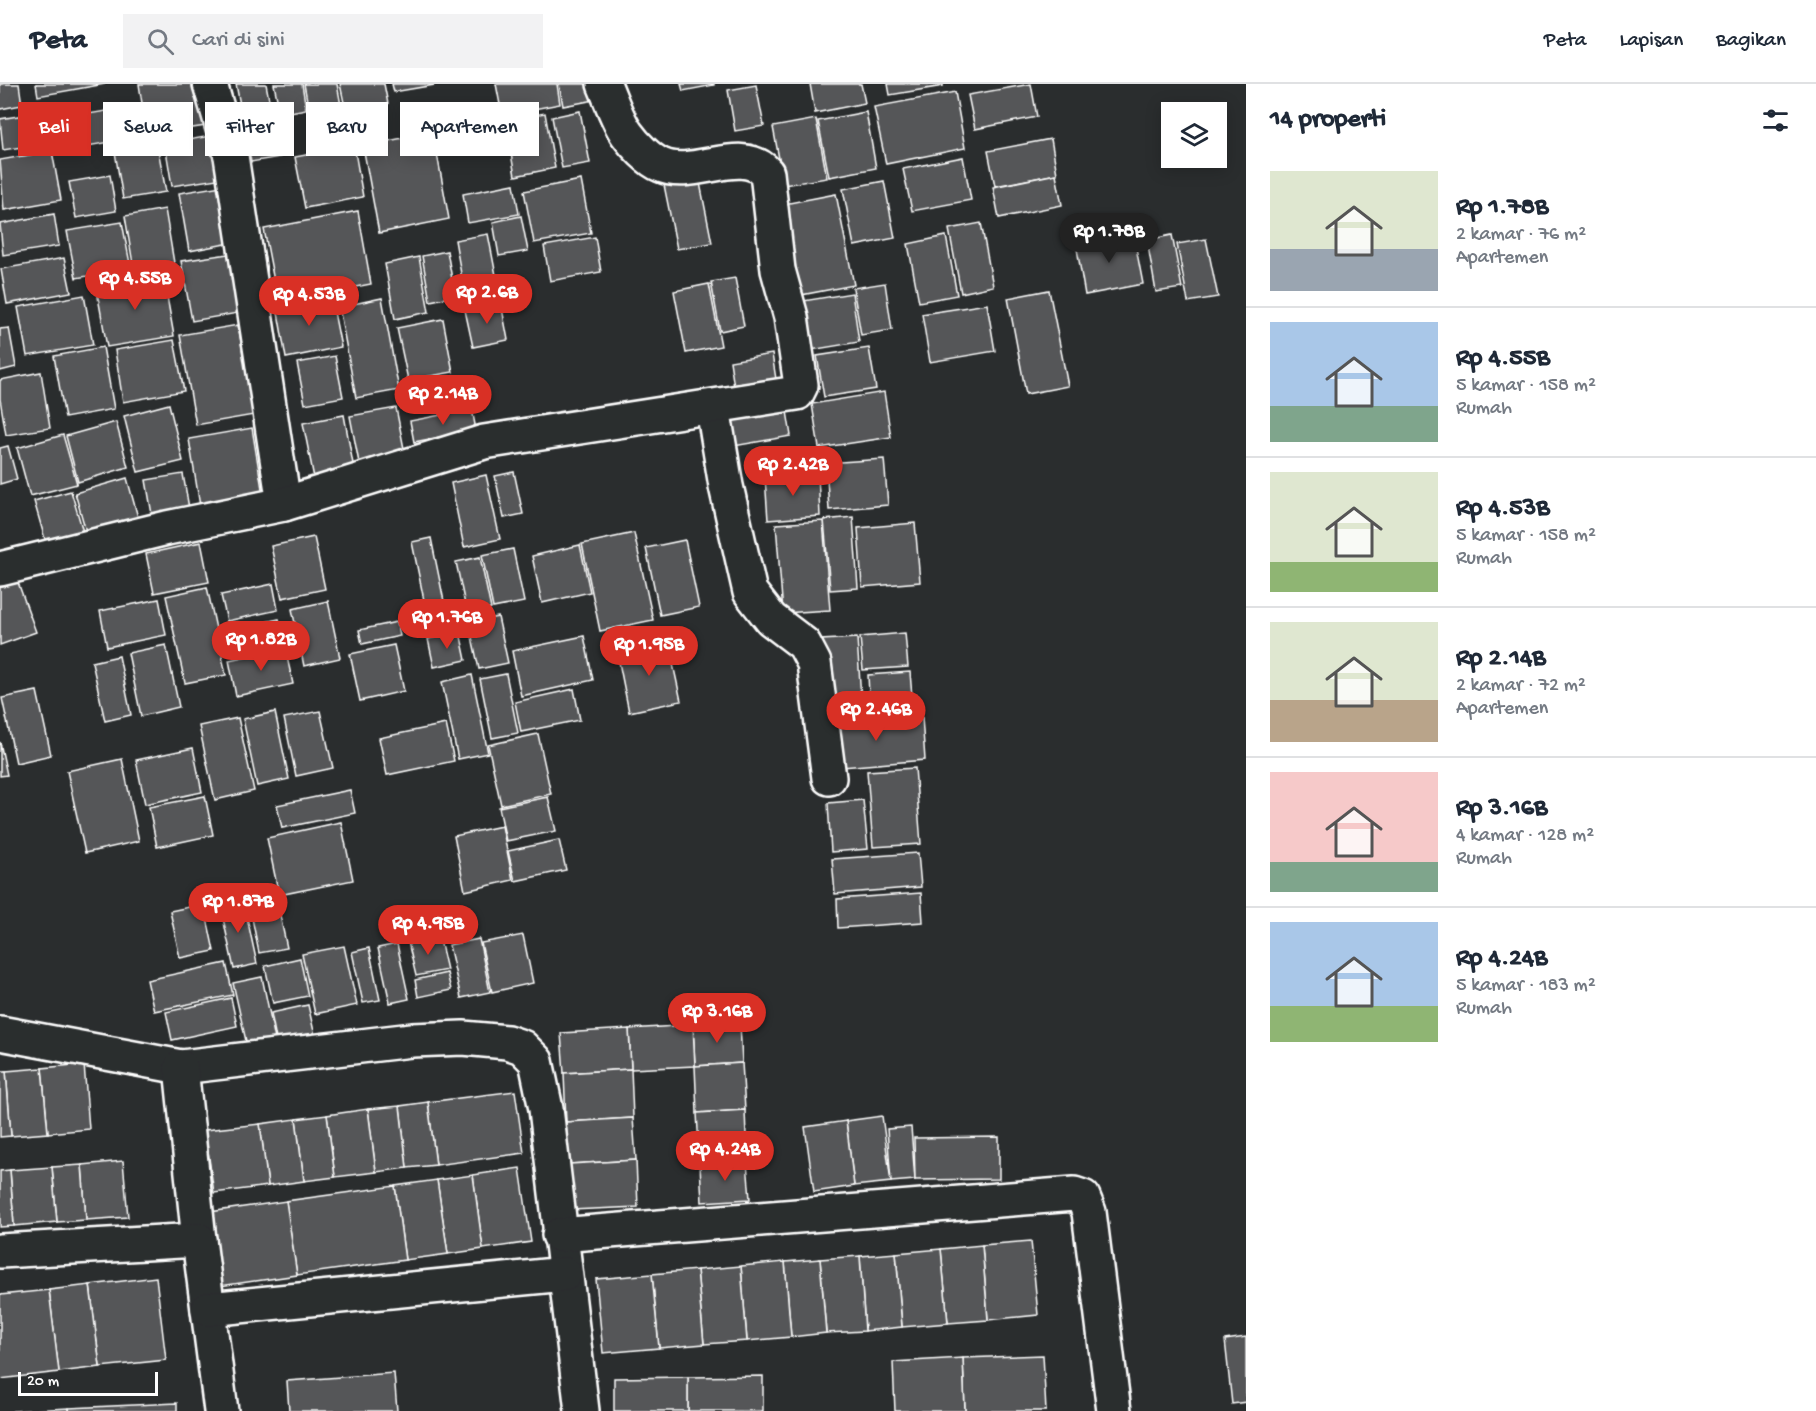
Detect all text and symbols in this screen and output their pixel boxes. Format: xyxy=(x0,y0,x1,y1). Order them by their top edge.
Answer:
search box xyxy=(123,14,543,68)
text: Peta xyxy=(30,25,87,58)
icon: search xyxy=(144,25,177,58)
text: Cari di sini xyxy=(192,28,285,54)
text: Peta xyxy=(1544,29,1587,54)
text: Lapisan xyxy=(1620,29,1683,54)
text: Bagikan xyxy=(1716,29,1786,54)
chip: Beli xyxy=(18,102,91,156)
chip: Sewa xyxy=(103,102,193,156)
chip: Filter xyxy=(205,102,294,156)
chip: Baru xyxy=(306,102,388,156)
chip: Apartemen xyxy=(400,102,539,156)
map controls xyxy=(1161,102,1227,168)
button: layers xyxy=(1161,102,1227,168)
icon: filters xyxy=(1759,104,1792,137)
text: 14 properti xyxy=(1270,105,1386,136)
text: Rp 1.78B xyxy=(1456,193,1548,224)
icon: home xyxy=(1318,195,1390,267)
pin: Rp 1.78B xyxy=(1047,213,1171,264)
text: Rp 1.78B xyxy=(1074,221,1145,244)
text: 2 kamar · 76 m² xyxy=(1456,224,1586,247)
text: Apartemen xyxy=(1456,247,1548,270)
pin: Rp 4.55B xyxy=(73,260,197,311)
text: Rp 4.55B xyxy=(99,268,171,291)
pin: Rp 2.6B xyxy=(432,274,542,325)
pin: Rp 4.53B xyxy=(247,276,371,327)
text: Rp 2.6B xyxy=(456,282,518,305)
text: Rp 4.53B xyxy=(273,284,345,307)
text: Rp 4.55B xyxy=(1456,344,1550,375)
icon: home xyxy=(1318,346,1390,418)
pin: Rp 2.14B xyxy=(381,375,505,426)
text: 5 kamar · 158 m² xyxy=(1456,375,1596,398)
text: Rp 2.14B xyxy=(409,383,477,406)
text: Rumah xyxy=(1456,398,1512,421)
pin: Rp 2.42B xyxy=(731,446,855,497)
text: Rp 2.42B xyxy=(758,454,828,477)
text: Rp 4.53B xyxy=(1456,494,1550,525)
icon: home xyxy=(1318,496,1390,568)
text: 5 kamar · 158 m² xyxy=(1456,525,1596,548)
text: Rumah xyxy=(1456,548,1512,571)
pin: Rp 1.76B xyxy=(385,599,509,650)
text: Rp 1.76B xyxy=(412,607,482,630)
pin: Rp 1.82B xyxy=(199,621,323,672)
pin: Rp 1.95B xyxy=(587,626,711,677)
text: Rp 1.82B xyxy=(226,629,296,652)
text: Rp 1.95B xyxy=(614,634,684,657)
text: Rp 2.14B xyxy=(1456,644,1546,675)
icon: home xyxy=(1318,646,1390,718)
text: 2 kamar · 72 m² xyxy=(1456,675,1586,698)
pin: Rp 2.46B xyxy=(814,691,938,742)
text: Apartemen xyxy=(1456,698,1548,721)
text: Rp 2.46B xyxy=(841,699,911,722)
text: Rp 3.16B xyxy=(1456,794,1547,825)
icon: home xyxy=(1318,796,1390,868)
text: 4 kamar · 128 m² xyxy=(1456,825,1594,848)
text: Rumah xyxy=(1456,848,1512,871)
pin: Rp 1.87B xyxy=(176,883,300,934)
text: Rp 1.87B xyxy=(203,891,274,914)
pin: Rp 4.95B xyxy=(366,905,490,956)
text: Rp 4.95B xyxy=(392,913,464,936)
text: Rp 4.24B xyxy=(1456,944,1547,975)
icon: home xyxy=(1318,946,1390,1018)
text: 5 kamar · 183 m² xyxy=(1456,975,1596,998)
pin: Rp 3.16B xyxy=(655,993,779,1044)
text: Rumah xyxy=(1456,998,1512,1021)
text: Rp 3.16B xyxy=(682,1001,752,1024)
pin: Rp 4.24B xyxy=(663,1131,787,1182)
text: Rp 4.24B xyxy=(690,1139,760,1162)
scale bar xyxy=(18,1369,158,1396)
text: 20 m xyxy=(27,1373,59,1392)

